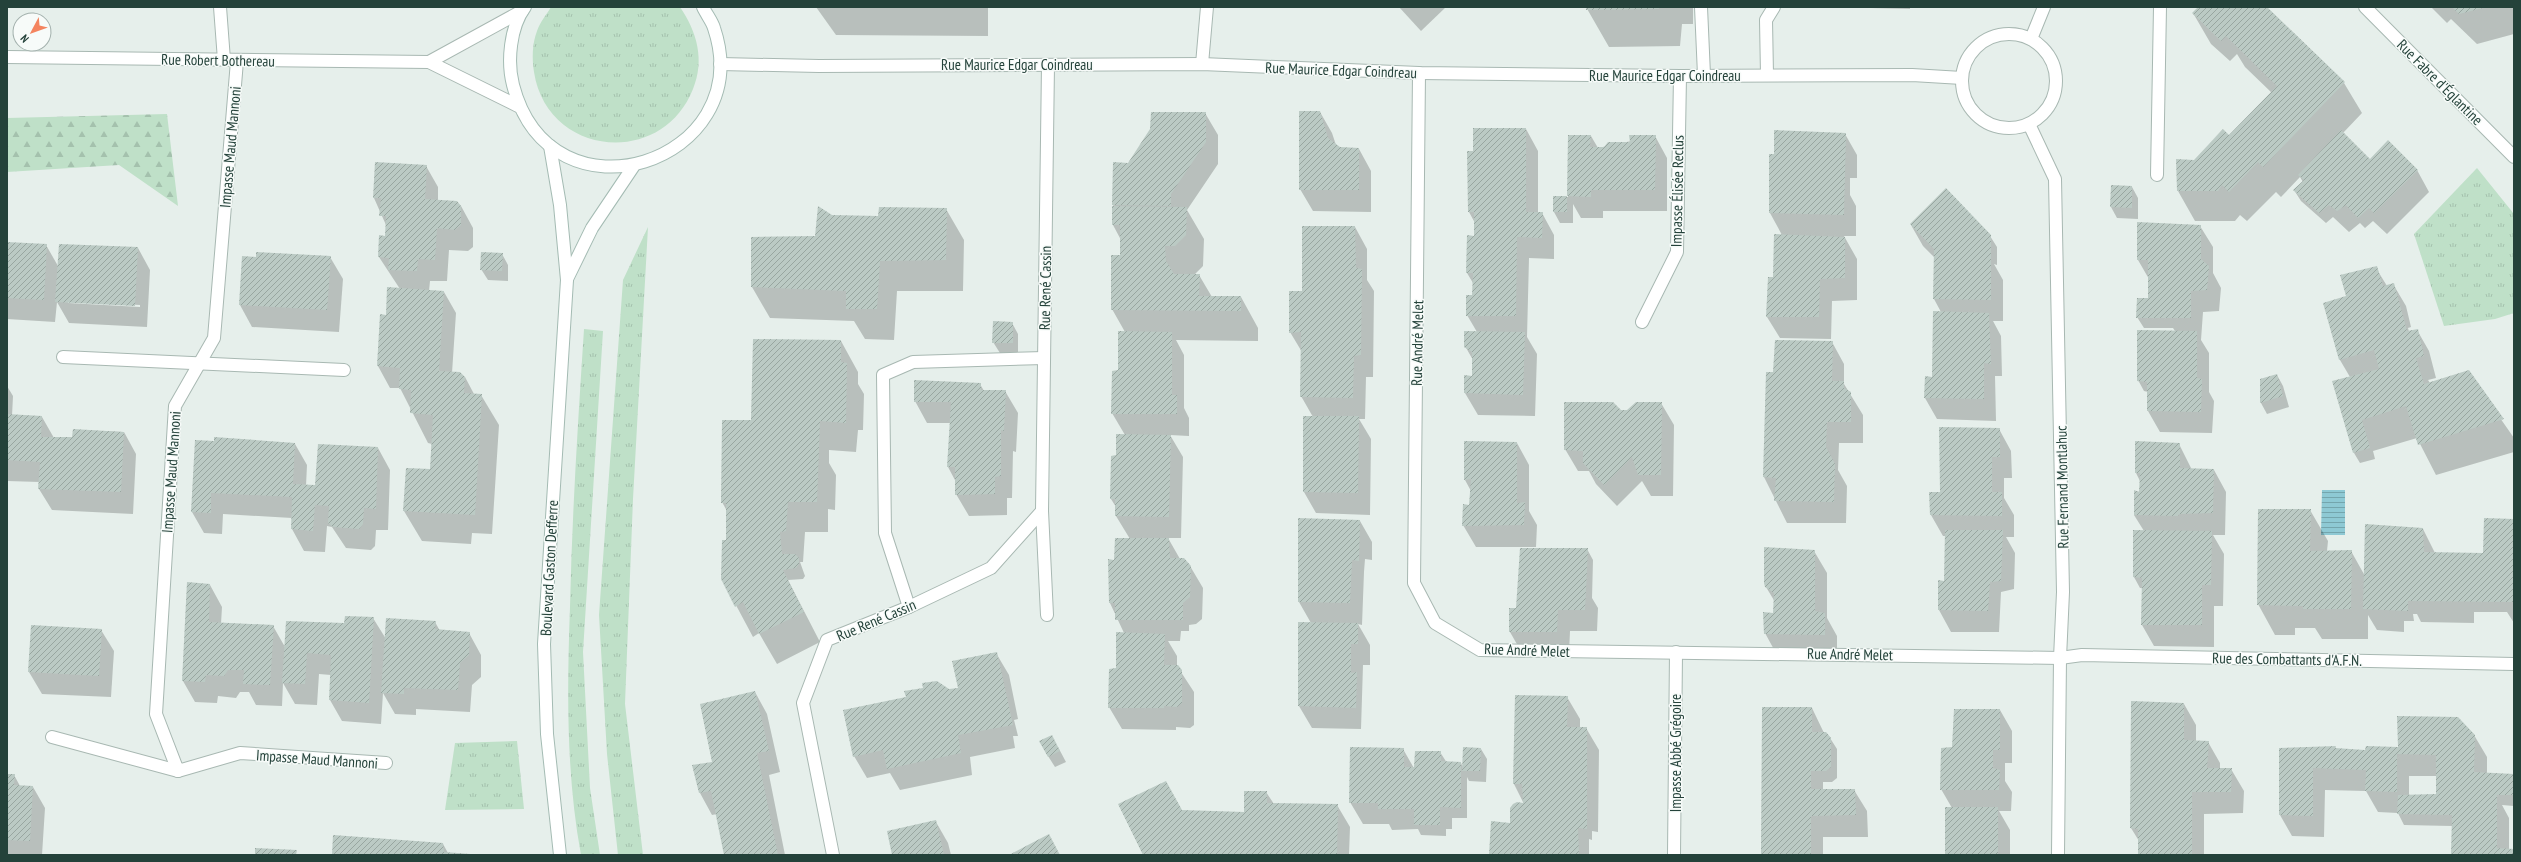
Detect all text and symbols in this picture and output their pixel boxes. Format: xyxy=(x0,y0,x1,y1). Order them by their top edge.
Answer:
north arrow xyxy=(12,12,52,52)
text: N xyxy=(17,32,32,45)
street label: Rue Fabre d'Églantine xyxy=(2393,35,2487,129)
street label: Rue Robert Bothereau xyxy=(161,50,275,70)
street label: Rue Maurice Edgar Coindreau xyxy=(941,55,1093,74)
street label: Rue Maurice Edgar Coindreau xyxy=(1265,58,1417,82)
street label: Rue Maurice Edgar Coindreau xyxy=(1589,66,1741,85)
street label: Impasse Maud Mannoni xyxy=(215,85,245,209)
street label: Impasse Élisée Reclus xyxy=(1667,135,1687,247)
street label: Rue René Cassin xyxy=(1035,246,1055,330)
street label: Rue André Melet xyxy=(1407,300,1427,386)
street label: Impasse Maud Mannoni xyxy=(157,410,185,534)
street label: Rue Fernand Montlahuc xyxy=(2051,425,2073,549)
street label: Boulevard Gaston Defferre xyxy=(536,500,562,636)
street label: Rue René Cassin xyxy=(833,595,919,645)
street label: Rue André Melet xyxy=(1484,639,1570,661)
street label: Rue André Melet xyxy=(1807,644,1893,664)
street label: Rue des Combattants d'A.F.N. xyxy=(2212,648,2362,670)
street label: Impasse Abbé Grégoire xyxy=(1666,694,1685,812)
street label: Impasse Maud Mannoni xyxy=(255,745,379,773)

